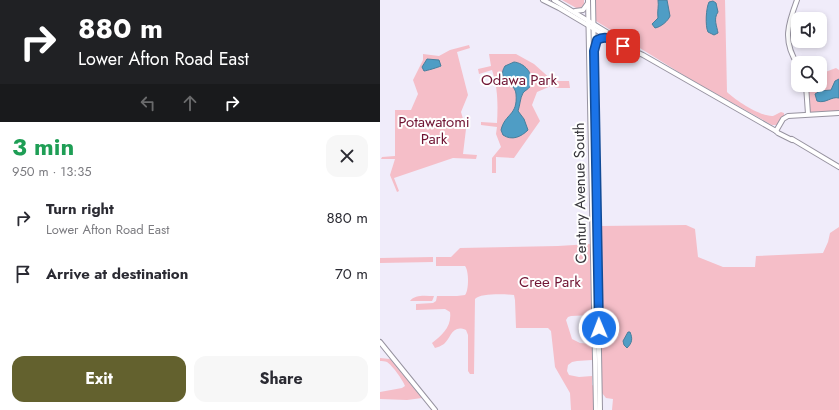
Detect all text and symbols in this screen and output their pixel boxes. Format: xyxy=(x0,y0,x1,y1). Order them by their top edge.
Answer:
text: 880 m xyxy=(78,8,163,49)
map controls xyxy=(791,12,827,92)
button: sound xyxy=(791,12,827,48)
icon: right xyxy=(12,16,64,68)
pin xyxy=(606,29,640,63)
icon: arrive xyxy=(612,35,634,57)
text: Lower Afton Road East xyxy=(78,46,249,72)
button: search xyxy=(791,56,827,92)
park label: Odawa Park xyxy=(481,69,557,91)
icon: left xyxy=(137,92,159,114)
icon: ahead xyxy=(179,92,201,114)
icon: right xyxy=(221,92,243,114)
park label: Potawatomi Park xyxy=(398,111,470,150)
street label: Century Avenue South xyxy=(568,122,592,264)
text: 3 min xyxy=(12,129,74,164)
button: close xyxy=(326,135,368,177)
text: 950 m · 13:35 xyxy=(12,162,92,181)
text: Turn right xyxy=(46,198,114,220)
icon: right xyxy=(12,207,34,229)
text: 880 m xyxy=(326,207,368,229)
text: Lower Afton Road East xyxy=(46,220,169,239)
icon: arrive xyxy=(12,263,34,285)
text: Arrive at destination xyxy=(46,263,188,285)
text: 70 m xyxy=(335,263,368,285)
park label: Cree Park xyxy=(519,271,581,293)
position arrow xyxy=(578,307,620,349)
button: Exit xyxy=(12,356,186,402)
button: Share xyxy=(194,356,368,402)

